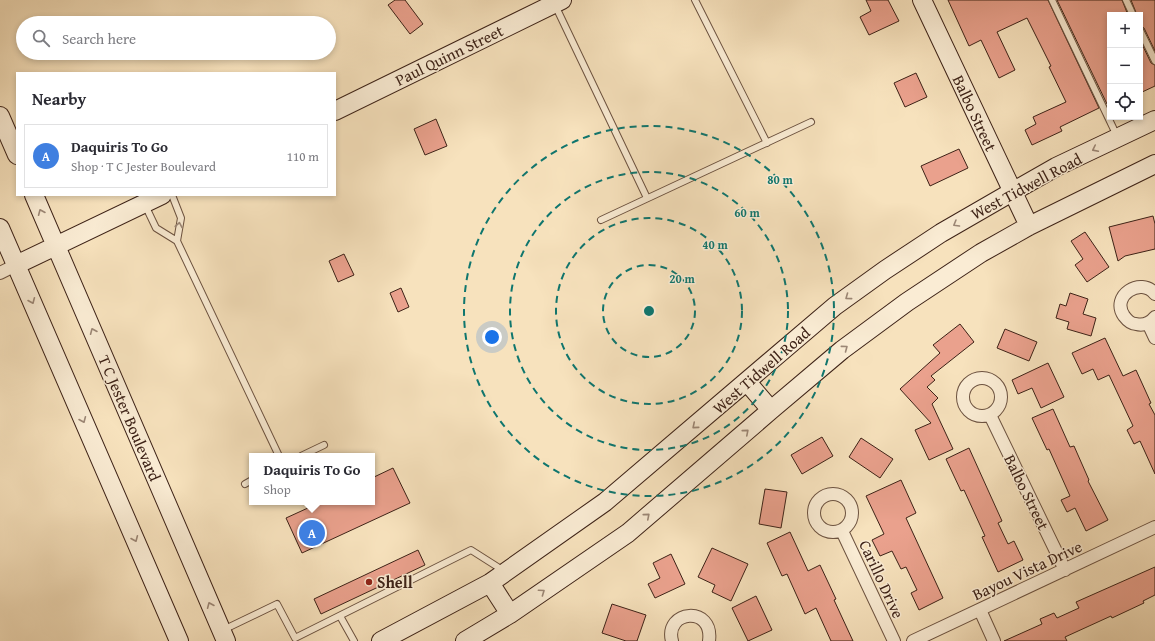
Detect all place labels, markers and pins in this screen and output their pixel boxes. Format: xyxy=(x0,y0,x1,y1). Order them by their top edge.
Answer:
centre of rings xyxy=(642,304,656,318)
pin: A xyxy=(299,518,325,548)
place label: Shell xyxy=(377,570,413,594)
marker: Shell xyxy=(364,577,374,587)

